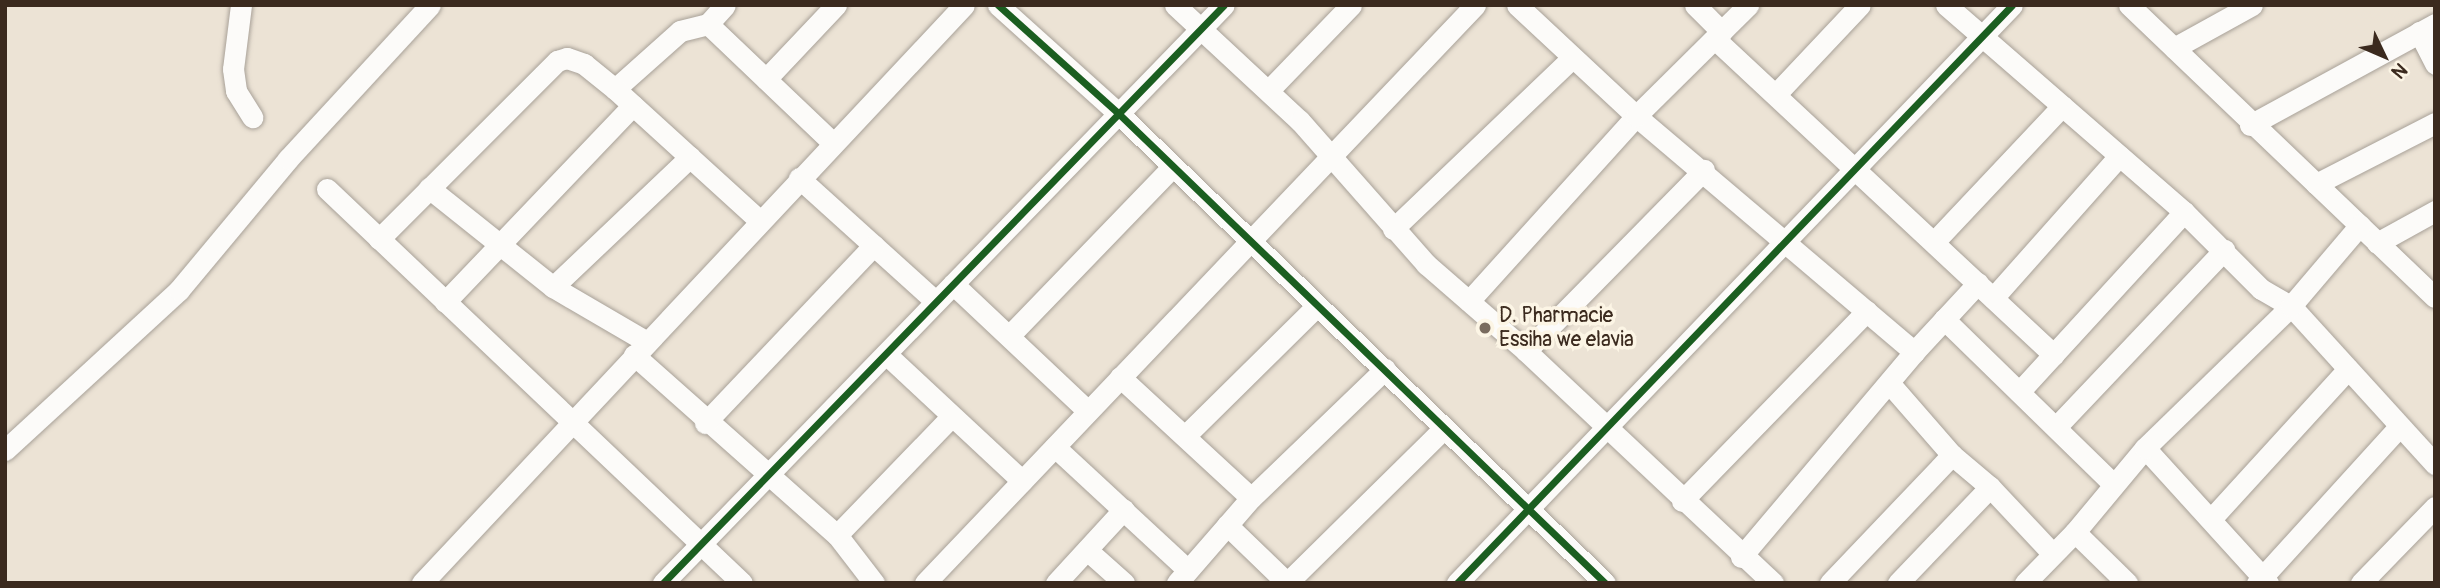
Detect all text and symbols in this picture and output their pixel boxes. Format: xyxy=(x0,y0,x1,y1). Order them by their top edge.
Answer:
north arrow xyxy=(2349,21,2419,91)
text: N xyxy=(2386,58,2412,84)
place label: D. Pharmacie Essiha we elavia xyxy=(1499,303,1634,353)
marker: D. Pharmacie Essiha we elavia xyxy=(1477,320,1493,336)

